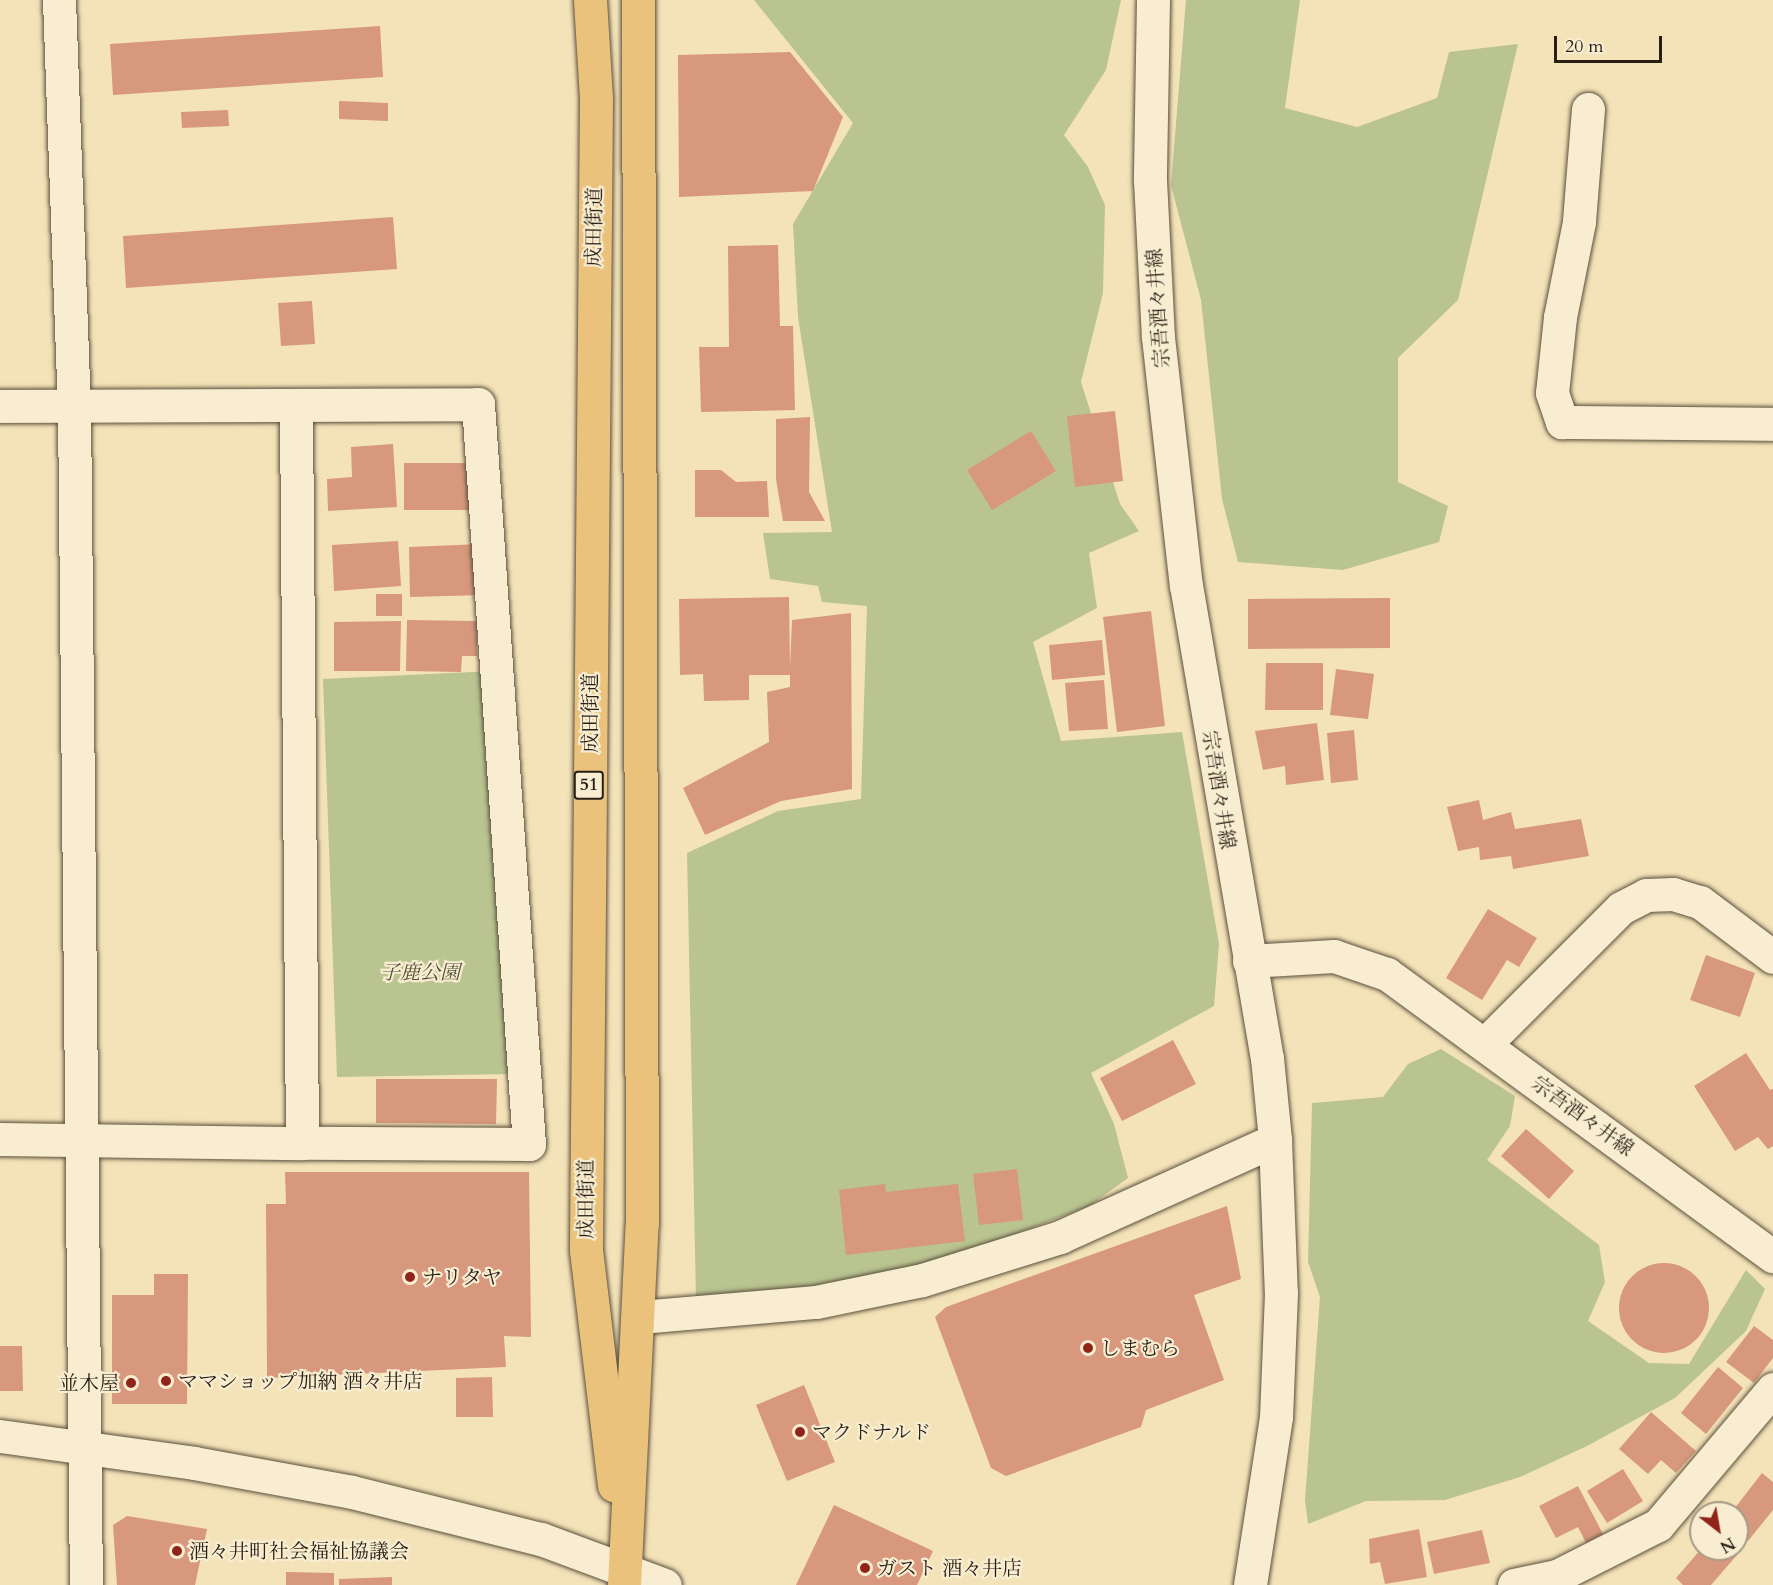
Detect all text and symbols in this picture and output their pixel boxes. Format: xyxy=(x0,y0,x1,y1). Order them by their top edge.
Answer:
scale bar xyxy=(1557,24,1665,62)
text: 20 m xyxy=(1565,34,1604,59)
street label: 成田街道 xyxy=(581,187,607,267)
street label: 宗吾酒々井線 xyxy=(1142,247,1174,369)
street label: 成田街道 xyxy=(578,673,602,753)
street label: 宗吾酒々井線 xyxy=(1198,729,1240,851)
road number: 51 xyxy=(572,770,606,800)
park label: 子鹿公園 xyxy=(380,960,460,984)
street label: 宗吾酒々井線 xyxy=(1527,1071,1639,1161)
street label: 成田街道 xyxy=(574,1159,598,1239)
place label: ナリタヤ xyxy=(422,1265,502,1289)
marker: ナリタヤ xyxy=(403,1270,417,1284)
place label: しまむら xyxy=(1100,1336,1180,1360)
marker: しまむら xyxy=(1081,1341,1095,1355)
place label: ママショップ加納 酒々井店 xyxy=(178,1369,423,1393)
place label: 並木屋 xyxy=(59,1371,119,1395)
marker: ママショップ加納 酒々井店 xyxy=(159,1374,173,1388)
marker: 並木屋 xyxy=(124,1376,138,1390)
place label: マクドナルド xyxy=(812,1420,932,1444)
marker: マクドナルド xyxy=(793,1425,807,1439)
north arrow xyxy=(1689,1501,1749,1561)
text: N xyxy=(1716,1532,1739,1558)
place label: 酒々井町社会福祉協議会 xyxy=(189,1539,409,1563)
marker: 酒々井町社会福祉協議会 xyxy=(170,1544,184,1558)
place label: ガスト 酒々井店 xyxy=(877,1556,1022,1580)
marker: ガスト 酒々井店 xyxy=(858,1561,872,1575)

